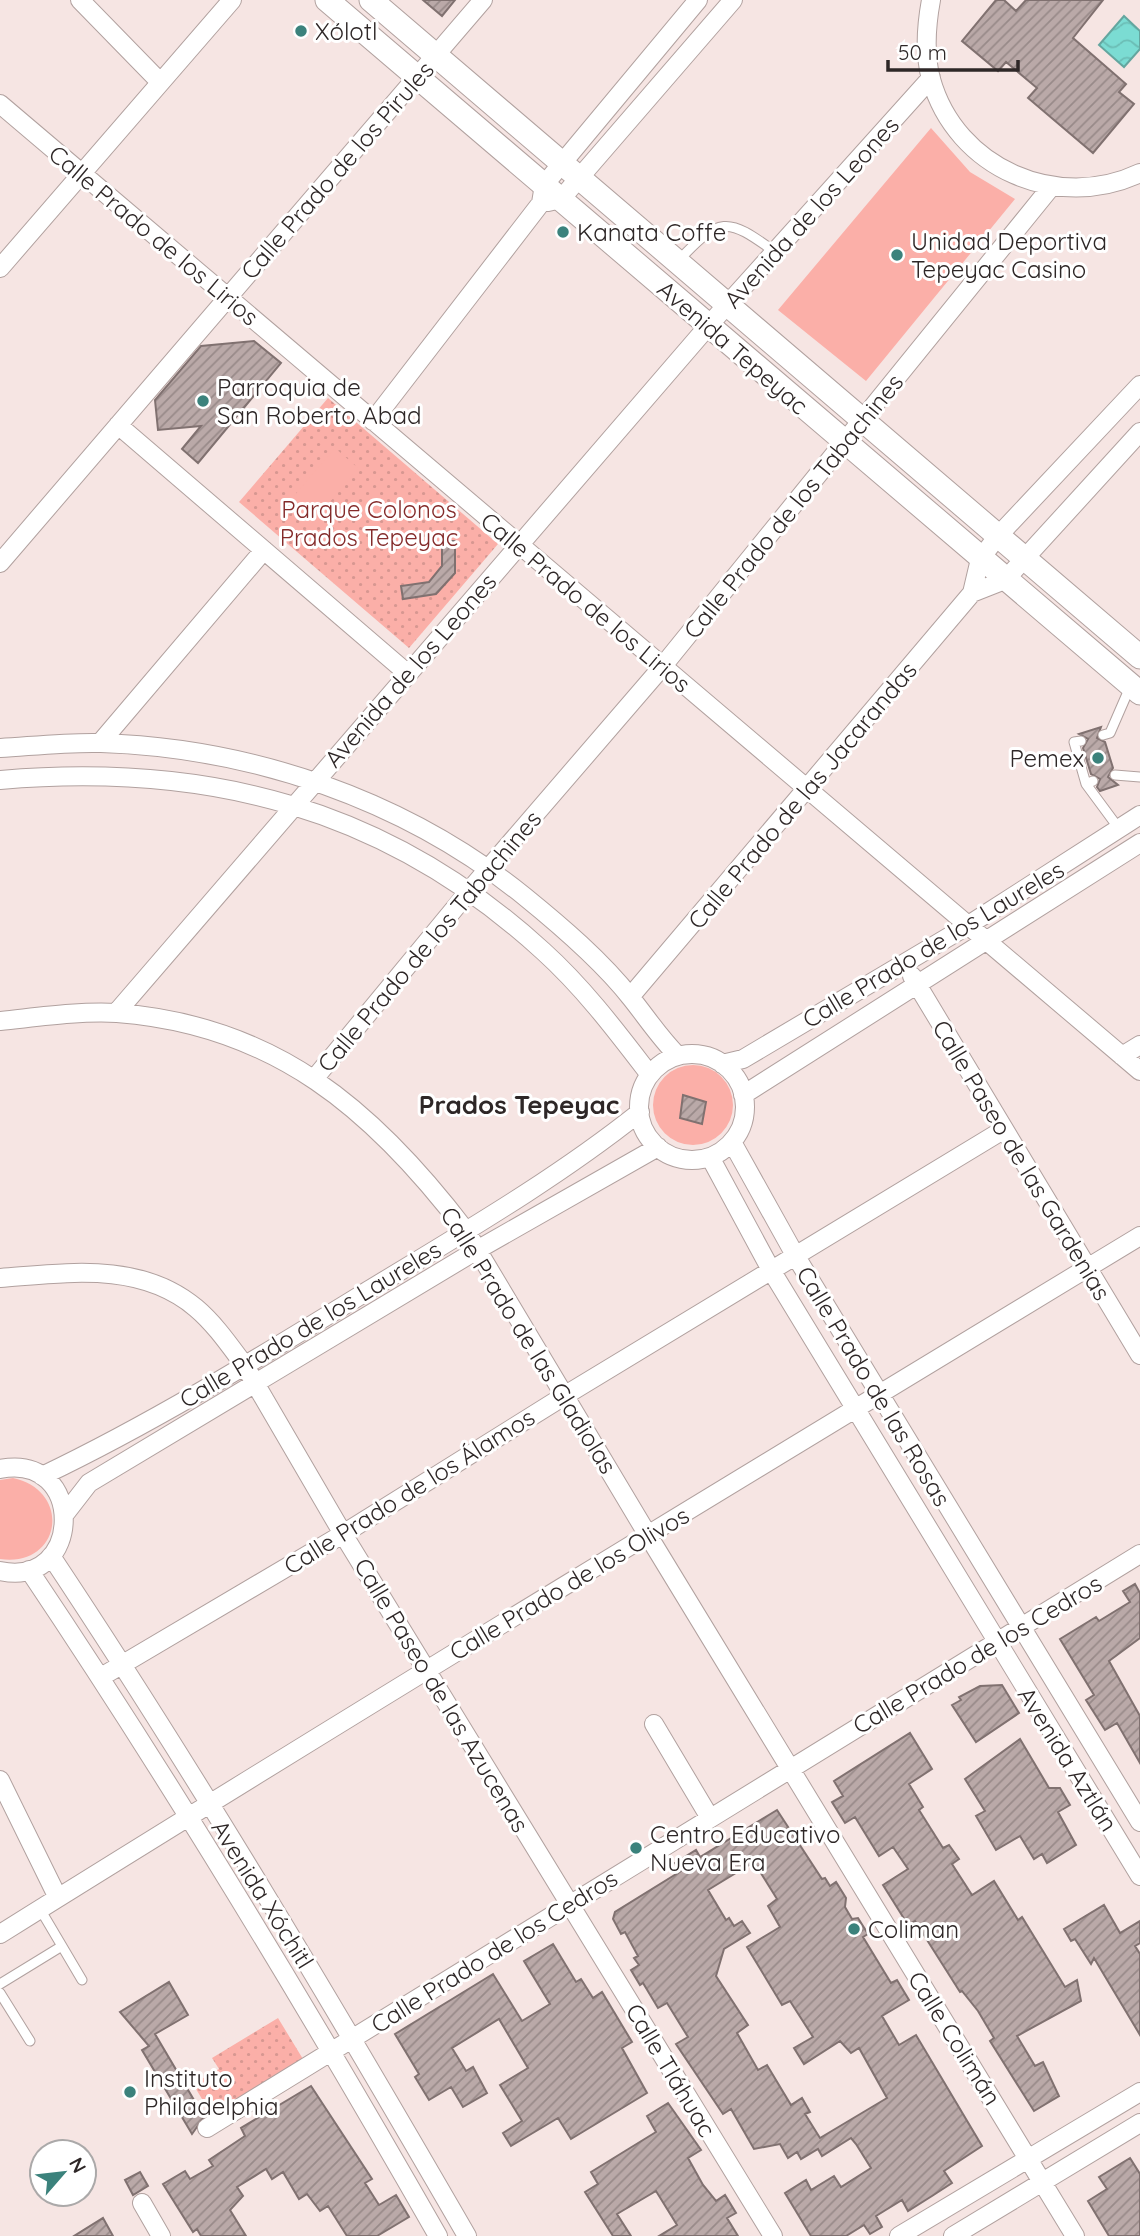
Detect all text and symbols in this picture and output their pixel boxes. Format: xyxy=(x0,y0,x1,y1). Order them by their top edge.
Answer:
place label: Xólotl xyxy=(315,16,377,46)
marker: Xólotl xyxy=(293,23,309,39)
scale bar xyxy=(888,28,1018,72)
text: 50 m xyxy=(898,39,947,65)
street label: Calle Prado de los Pirules xyxy=(234,55,440,285)
street label: Avenida de los Leones xyxy=(717,110,905,314)
street label: Calle Prado de los Lirios xyxy=(43,138,265,332)
place label: Kanata Coffe xyxy=(577,217,726,247)
marker: Kanata Coffe xyxy=(555,224,571,240)
place label: Unidad Deportiva Tepeyac Casino xyxy=(911,226,1107,284)
marker: Unidad Deportiva Tepeyac Casino xyxy=(889,247,905,263)
street label: Avenida Tepeyac xyxy=(652,274,814,420)
street label: Calle Prado de los Tabachines xyxy=(677,367,909,645)
place label: Parroquia de San Roberto Abad xyxy=(217,372,421,430)
marker: Parroquia de San Roberto Abad xyxy=(195,393,211,409)
park label: Parque Colonos Prados Tepeyac xyxy=(280,494,458,552)
street label: Calle Prado de los Lirios xyxy=(475,505,697,699)
street label: Avenida de los Leones xyxy=(318,567,502,773)
street label: Calle Prado de las Jacarandas xyxy=(681,655,923,935)
place label: Pemex xyxy=(1009,743,1084,773)
marker: Pemex xyxy=(1090,750,1106,766)
street label: Calle Prado de los Tabachines xyxy=(311,804,547,1078)
street label: Calle Prado de los Laureles xyxy=(797,854,1069,1034)
street label: Calle Paseo de las Gardenias xyxy=(926,1015,1118,1305)
district label: Prados Tepeyac xyxy=(419,1088,619,1121)
street label: Calle Prado de las Gladiolas xyxy=(434,1201,624,1479)
street label: Calle Prado de los Laureles xyxy=(174,1234,446,1414)
street label: Calle Prado de las Rosas xyxy=(790,1261,958,1511)
street label: Calle Prado de los Álamos xyxy=(278,1401,540,1581)
street label: Calle Prado de los Olivos xyxy=(444,1500,694,1666)
street label: Calle Paseo de las Azucenas xyxy=(348,1552,536,1838)
street label: Calle Prado de los Cedros xyxy=(847,1568,1107,1740)
street label: Avenida Aztlán xyxy=(1012,1681,1124,1837)
street label: Avenida Xóchitl xyxy=(205,1814,321,1974)
place label: Centro Educativo Nueva Era xyxy=(650,1819,840,1877)
marker: Centro Educativo Nueva Era xyxy=(628,1840,644,1856)
street label: Calle Prado de los Cedros xyxy=(365,1863,623,2039)
place label: Coliman xyxy=(868,1914,959,1944)
marker: Coliman xyxy=(846,1921,862,1937)
street label: Calle Colimán xyxy=(902,1965,1008,2111)
street label: Calle Tláhuac xyxy=(620,1998,722,2142)
place label: Instituto Philadelphia xyxy=(144,2063,279,2121)
marker: Instituto Philadelphia xyxy=(122,2084,138,2100)
north arrow xyxy=(28,2138,98,2208)
text: N xyxy=(64,2153,92,2177)

